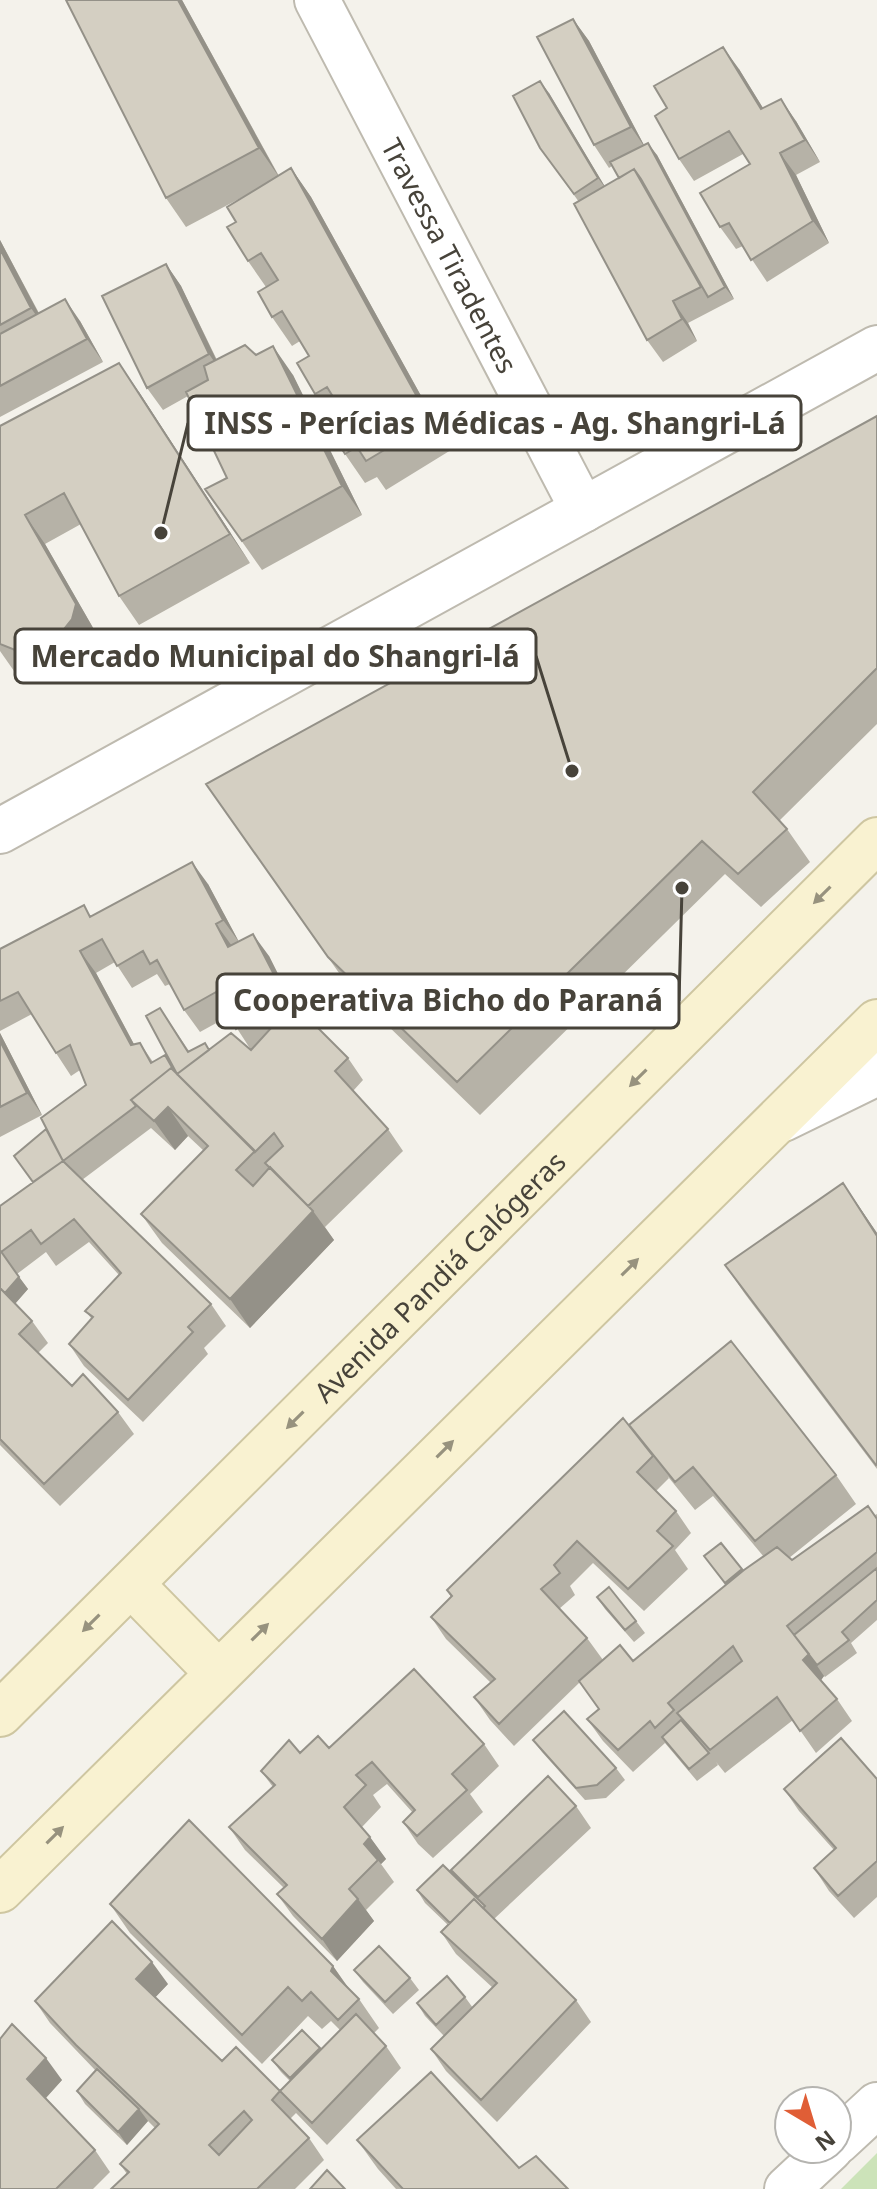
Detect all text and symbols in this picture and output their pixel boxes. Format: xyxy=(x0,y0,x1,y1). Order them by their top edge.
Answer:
street label: Travessa Tiradentes xyxy=(373,131,527,379)
callout: INSS - Perícias Médicas - Ag. Shangri-Lá xyxy=(188,396,801,450)
text: INSS - Perícias Médicas - Ag. Shangri-Lá xyxy=(204,402,786,443)
callout: Mercado Municipal do Shangri-lá xyxy=(15,629,536,683)
text: Mercado Municipal do Shangri-lá xyxy=(30,635,520,676)
one-way arrow xyxy=(813,885,832,904)
callout: Cooperativa Bicho do Paraná xyxy=(217,974,679,1028)
text: Cooperativa Bicho do Paraná xyxy=(233,979,663,1020)
one-way arrow xyxy=(629,1068,648,1087)
street label: Avenida Pandiá Calógeras xyxy=(305,1143,573,1410)
one-way arrow xyxy=(620,1258,639,1277)
one-way arrow xyxy=(286,1410,305,1429)
one-way arrow xyxy=(435,1441,454,1459)
one-way arrow xyxy=(82,1613,101,1632)
one-way arrow xyxy=(250,1623,269,1642)
one-way arrow xyxy=(45,1826,64,1845)
north arrow xyxy=(773,2085,853,2165)
text: N xyxy=(810,2124,842,2159)

